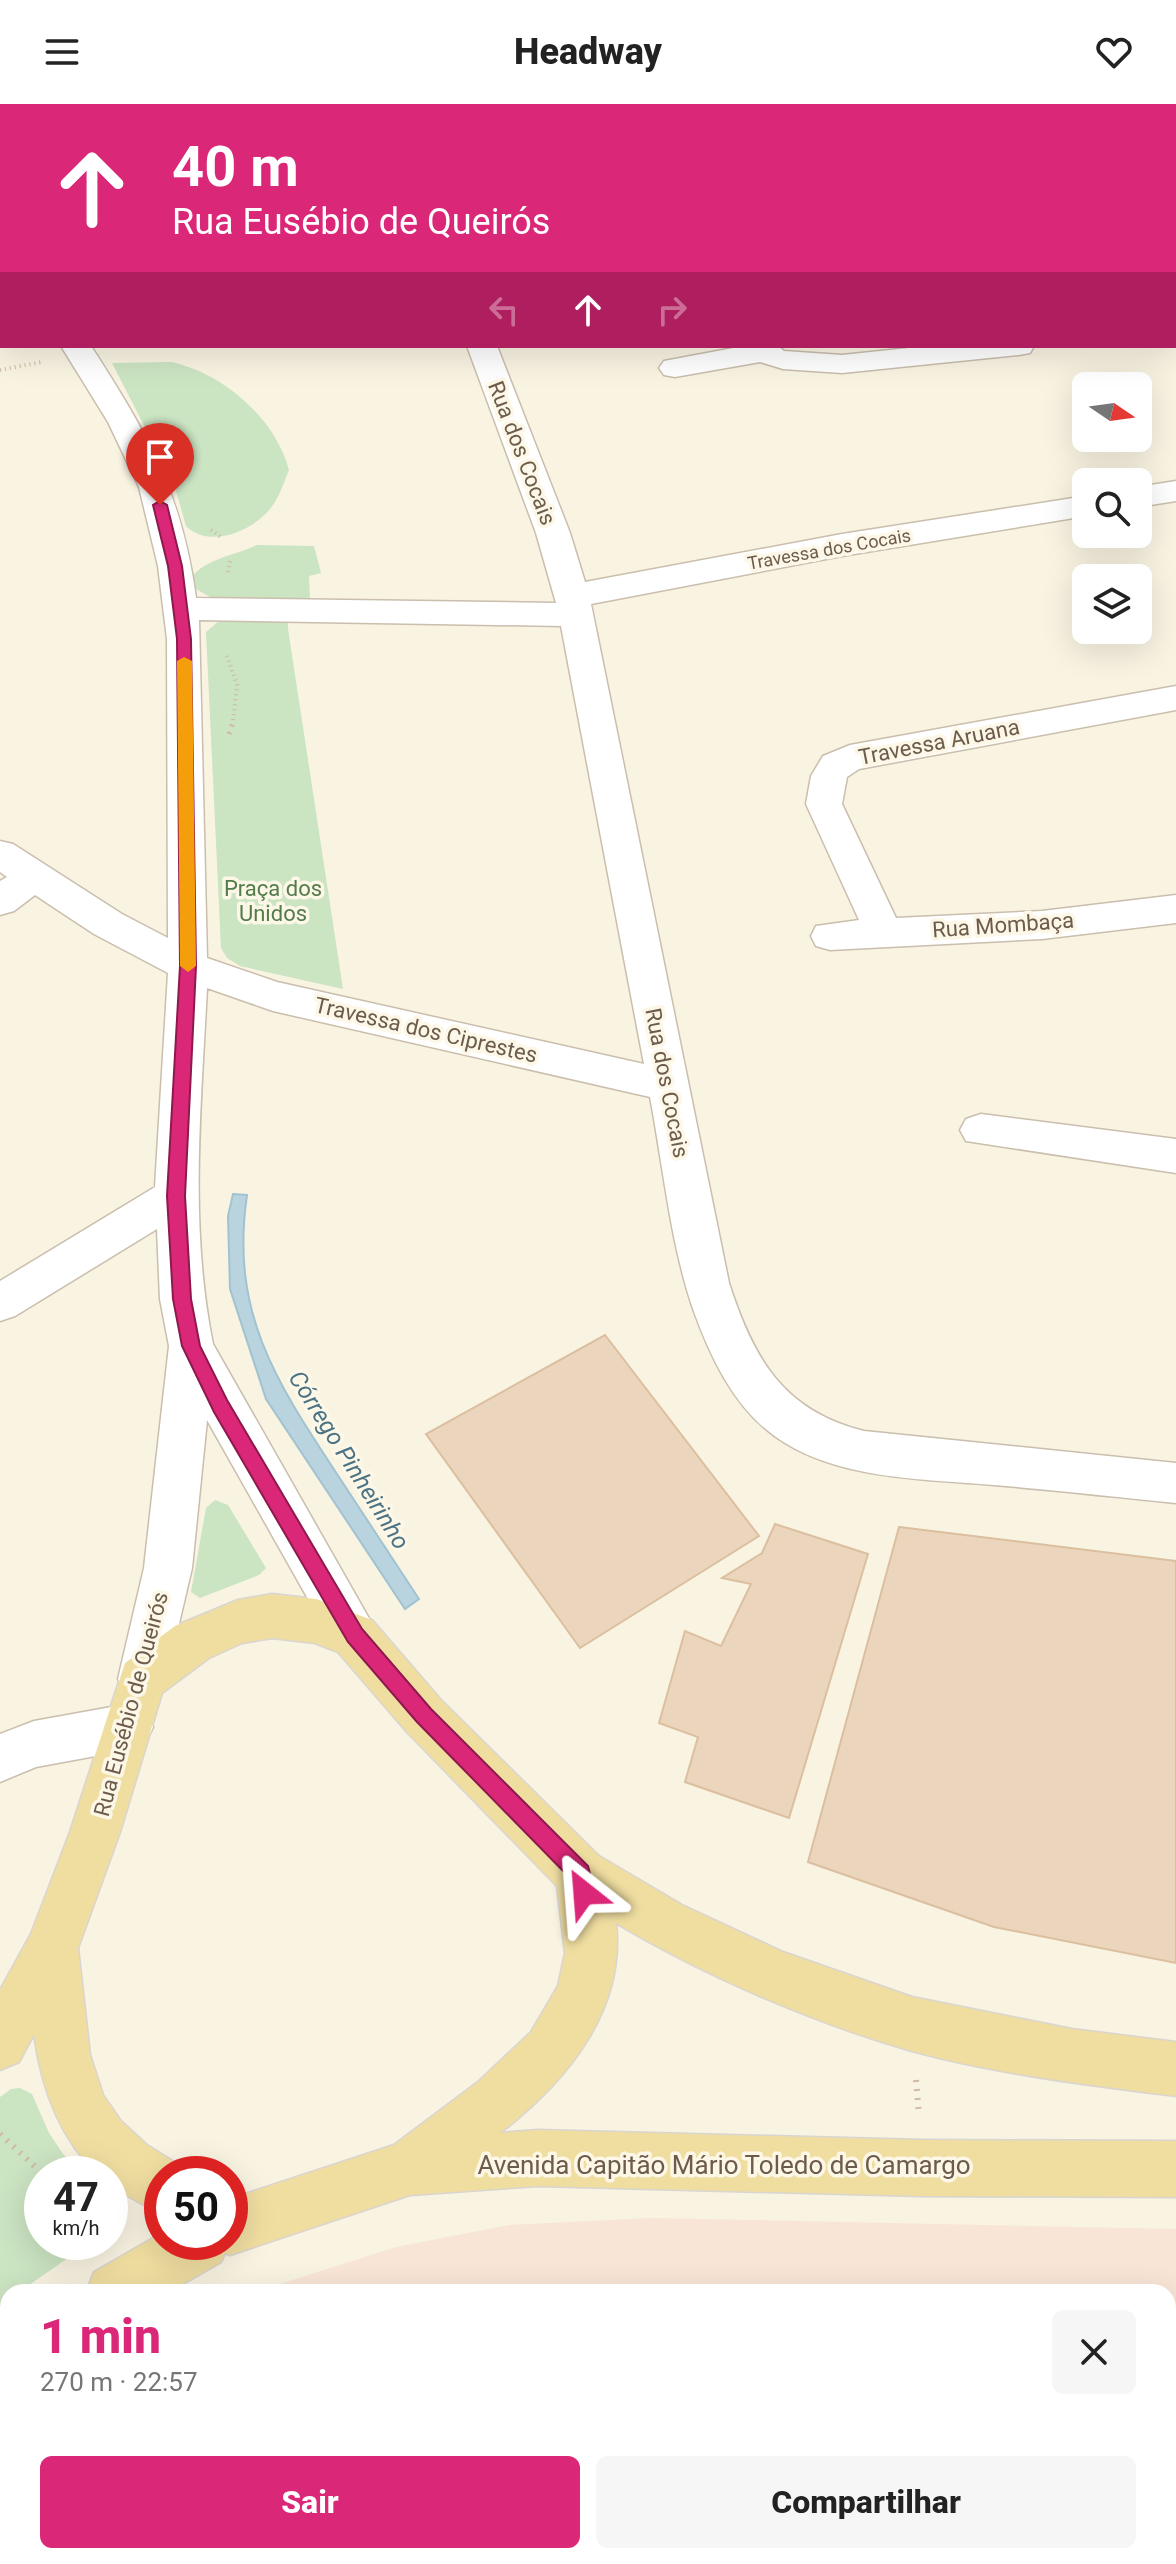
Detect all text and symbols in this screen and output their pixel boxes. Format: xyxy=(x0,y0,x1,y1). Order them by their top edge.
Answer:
icon: menu xyxy=(40,30,84,74)
icon: heart xyxy=(1092,30,1136,74)
text: Headway xyxy=(514,31,662,73)
text: 40 m xyxy=(172,134,299,200)
icon: ahead xyxy=(40,136,144,240)
text: Rua Eusébio de Queirós xyxy=(172,201,550,243)
icon: left xyxy=(482,288,526,332)
icon: ahead xyxy=(566,288,610,332)
icon: right xyxy=(650,288,694,332)
north arrow xyxy=(1072,372,1152,452)
map controls xyxy=(1072,372,1152,644)
street label: Rua dos Cocais xyxy=(483,378,561,528)
pin xyxy=(126,423,194,505)
icon: arrive xyxy=(138,435,182,479)
button: search xyxy=(1072,468,1152,548)
street label: Travessa dos Cocais xyxy=(746,524,912,574)
button: layers xyxy=(1072,564,1152,644)
street label: Travessa Aruana xyxy=(856,714,1022,770)
park label: Praça dos Unidos xyxy=(224,876,322,926)
street label: Rua Mombaça xyxy=(931,908,1075,942)
street label: Travessa dos Ciprestes xyxy=(312,992,540,1068)
street label: Rua dos Cocais xyxy=(640,1006,694,1160)
water label: Córrego Pinheirinho xyxy=(283,1366,415,1554)
street label: Rua Eusébio de Queirós xyxy=(89,1589,173,1819)
position arrow xyxy=(542,1851,626,1935)
street label: Avenida Capitão Mário Toledo de Camargo xyxy=(477,2150,971,2180)
speed limit sign: 50 xyxy=(144,2156,248,2260)
text: 47 xyxy=(53,2174,99,2221)
text: km/h xyxy=(53,2216,99,2240)
text: 1 min xyxy=(40,2308,161,2365)
button: close xyxy=(1052,2310,1136,2394)
text: 270 m · 22:57 xyxy=(40,2367,198,2397)
button: Sair xyxy=(40,2456,580,2548)
button: Compartilhar xyxy=(596,2456,1136,2548)

